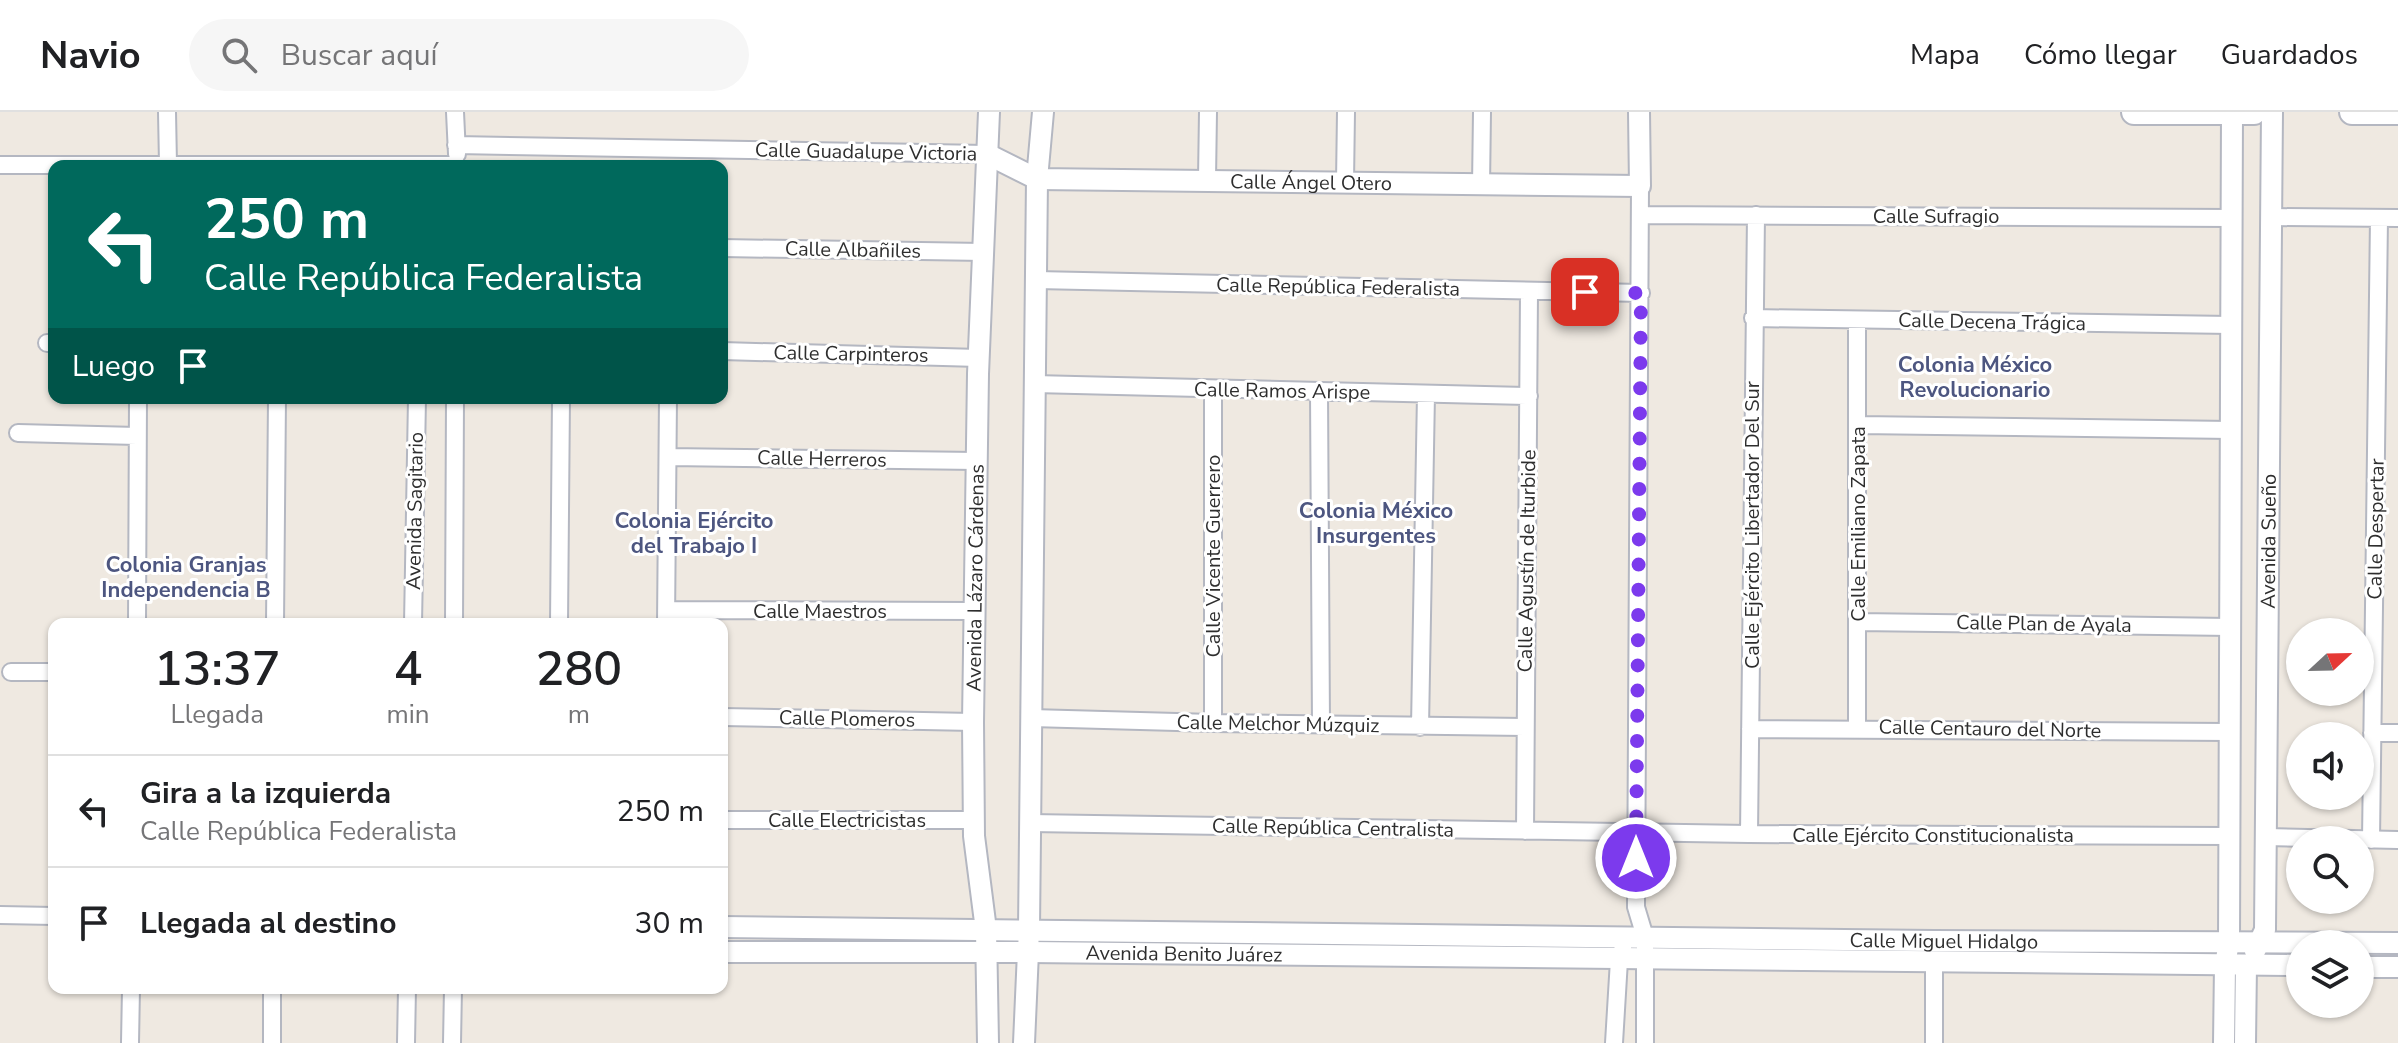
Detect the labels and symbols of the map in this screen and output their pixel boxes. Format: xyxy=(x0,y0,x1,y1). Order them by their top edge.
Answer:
street label: Calle Guadalupe Victoria xyxy=(755,137,977,167)
street label: Calle Ángel Otero xyxy=(1230,168,1392,197)
street label: Calle Sufragio xyxy=(1873,203,1999,230)
street label: Calle Albañiles xyxy=(785,235,921,265)
pin xyxy=(1551,258,1619,326)
street label: Calle República Federalista xyxy=(1216,271,1460,303)
street label: Calle Decena Trágica xyxy=(1898,307,2086,337)
street label: Calle Carpinteros xyxy=(773,339,929,369)
district label: Colonia México Revolucionario xyxy=(1898,350,2052,405)
street label: Calle Ramos Arispe xyxy=(1194,376,1370,406)
street label: Calle Ejército Libertador Del Sur xyxy=(1739,381,1766,669)
street label: Calle Emiliano Zapata xyxy=(1845,426,1872,622)
street label: Avenida Sagitario xyxy=(400,432,430,590)
street label: Calle Herreros xyxy=(757,444,887,474)
street label: Calle Agustín de Iturbide xyxy=(1512,449,1542,673)
street label: Calle Vicente Guerrero xyxy=(1200,455,1227,657)
street label: Calle Despertar xyxy=(2361,458,2391,600)
street label: Avenida Lázaro Cárdenas xyxy=(960,464,990,692)
street label: Avenida Sueño xyxy=(2254,474,2282,609)
district label: Colonia México Insurgentes xyxy=(1299,496,1453,551)
district label: Colonia Ejército del Trabajo I xyxy=(614,506,774,561)
district label: Colonia Granjas Independencia B xyxy=(101,550,271,605)
street label: Calle Maestros xyxy=(753,598,887,625)
street label: Calle Plan de Ayala xyxy=(1956,609,2132,639)
north arrow xyxy=(2286,618,2374,706)
street label: Calle Plomeros xyxy=(779,704,915,734)
street label: Calle Melchor Múzquiz xyxy=(1176,709,1380,739)
street label: Calle Centauro del Norte xyxy=(1878,714,2102,744)
street label: Calle Electricistas xyxy=(768,807,926,834)
street label: Calle República Centralista xyxy=(1212,812,1454,844)
position arrow xyxy=(1594,816,1678,900)
street label: Calle Ejército Constitucionalista xyxy=(1792,822,2074,849)
street label: Calle Miguel Hidalgo xyxy=(1849,927,2038,955)
street label: Avenida Benito Juárez xyxy=(1085,939,1283,968)

